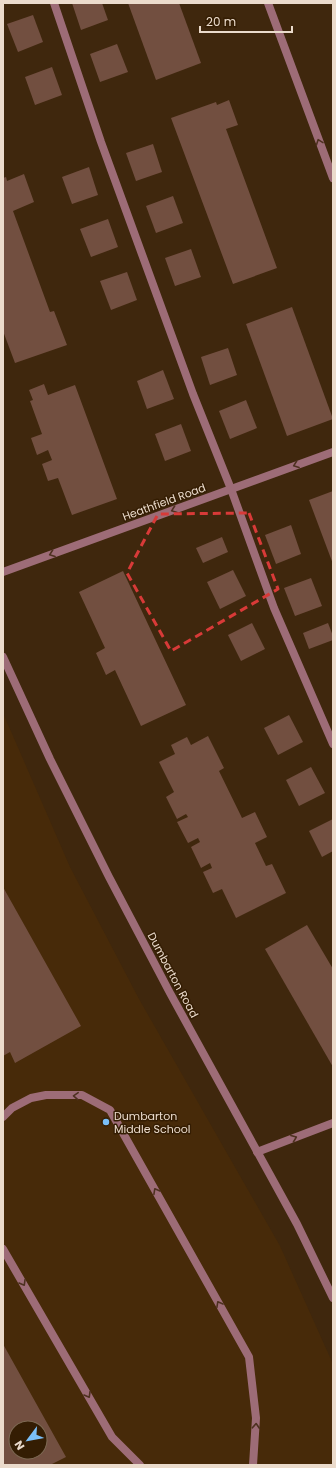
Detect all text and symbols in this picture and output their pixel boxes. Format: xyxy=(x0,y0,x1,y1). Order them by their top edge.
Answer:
scale bar xyxy=(200,8,292,34)
text: 20 m xyxy=(206,13,236,30)
one-way arrow xyxy=(316,138,324,145)
one-way arrow xyxy=(293,461,300,469)
street label: Heathfield Road xyxy=(120,479,208,525)
one-way arrow xyxy=(171,505,178,513)
one-way arrow xyxy=(49,550,56,558)
street label: Dumbarton Road xyxy=(144,929,202,1021)
one-way arrow xyxy=(73,1091,79,1100)
place label: Dumbarton Middle School xyxy=(114,1108,190,1137)
marker: Dumbarton Middle School xyxy=(101,1117,111,1127)
one-way arrow xyxy=(290,1135,297,1143)
one-way arrow xyxy=(153,1188,160,1195)
one-way arrow xyxy=(18,1279,25,1286)
one-way arrow xyxy=(216,1301,224,1308)
one-way arrow xyxy=(83,1391,90,1399)
north arrow xyxy=(8,1420,48,1460)
one-way arrow xyxy=(251,1423,260,1429)
text: N xyxy=(11,1438,28,1453)

